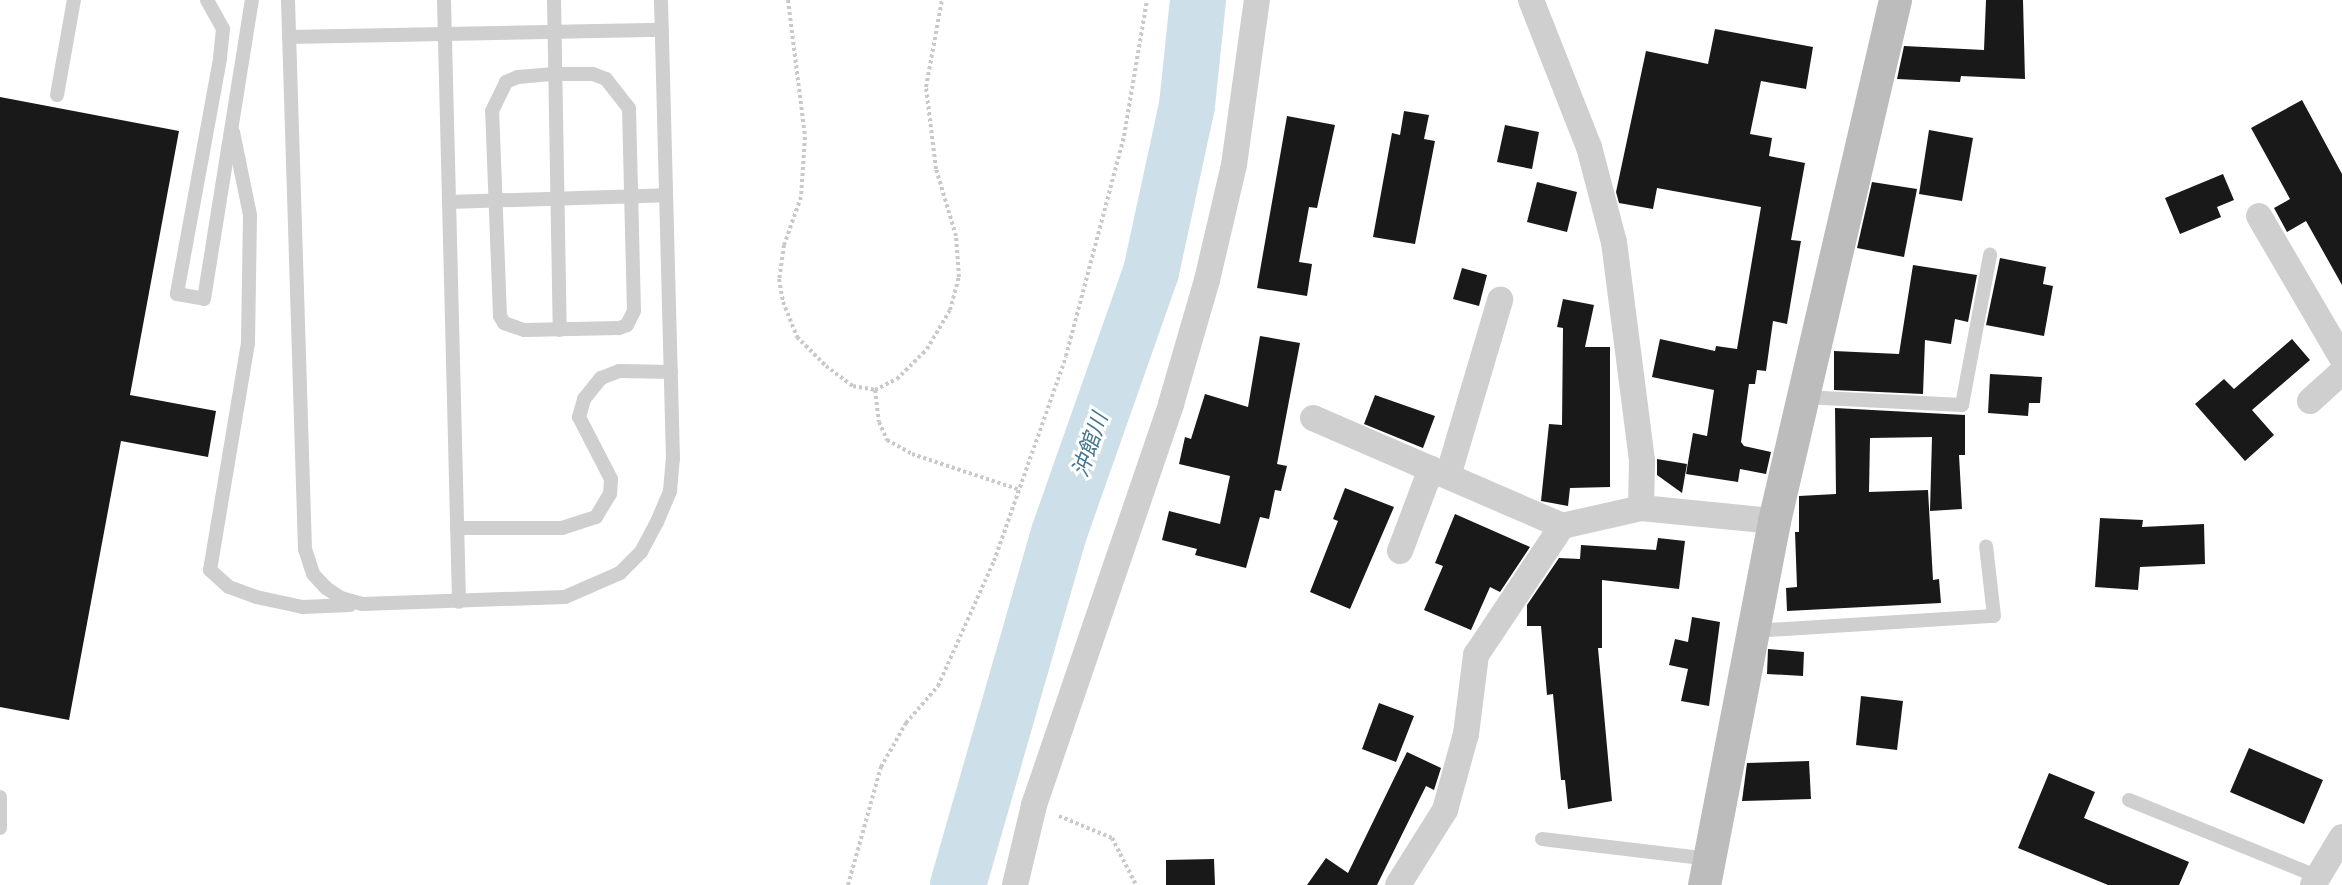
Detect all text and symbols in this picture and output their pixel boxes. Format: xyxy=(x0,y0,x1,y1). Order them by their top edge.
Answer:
water label: 沖館川 xyxy=(1067,410,1113,480)

